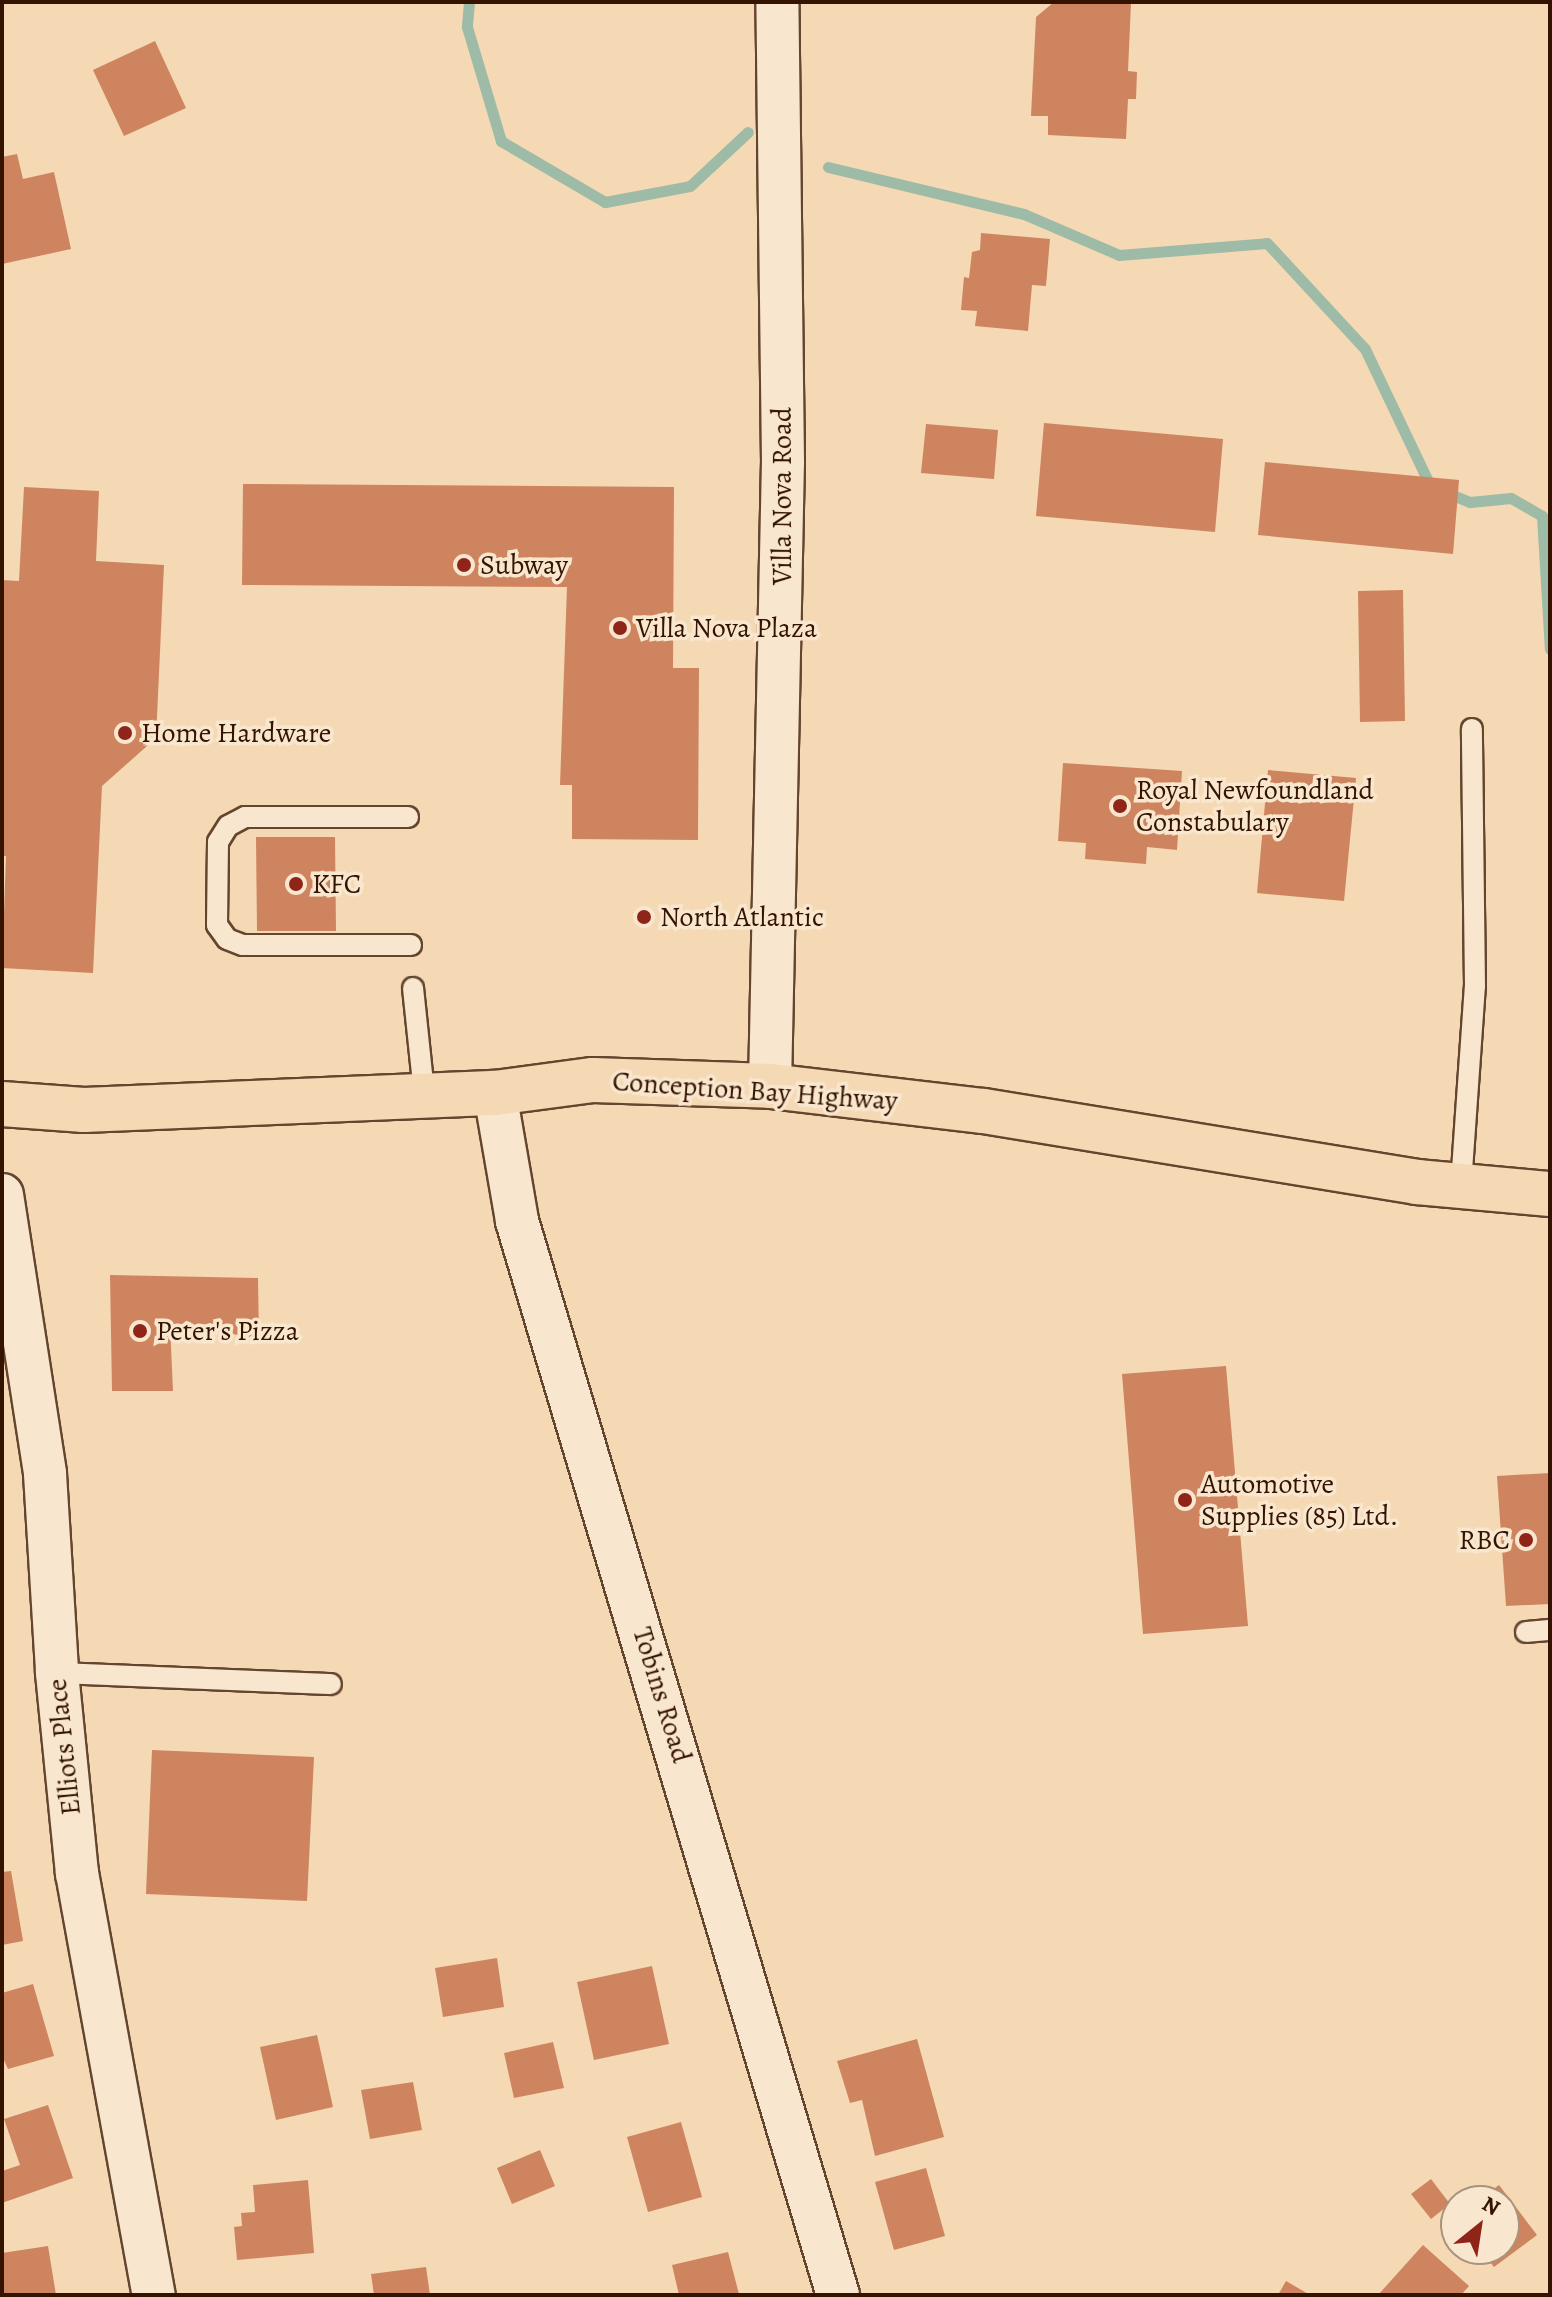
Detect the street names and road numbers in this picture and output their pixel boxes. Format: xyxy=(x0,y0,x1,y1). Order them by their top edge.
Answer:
street label: Villa Nova Road xyxy=(765,407,799,585)
street label: Conception Bay Highway xyxy=(611,1064,899,1118)
street label: Tobins Road xyxy=(625,1623,699,1767)
street label: Elliots Place xyxy=(40,1677,88,1817)

